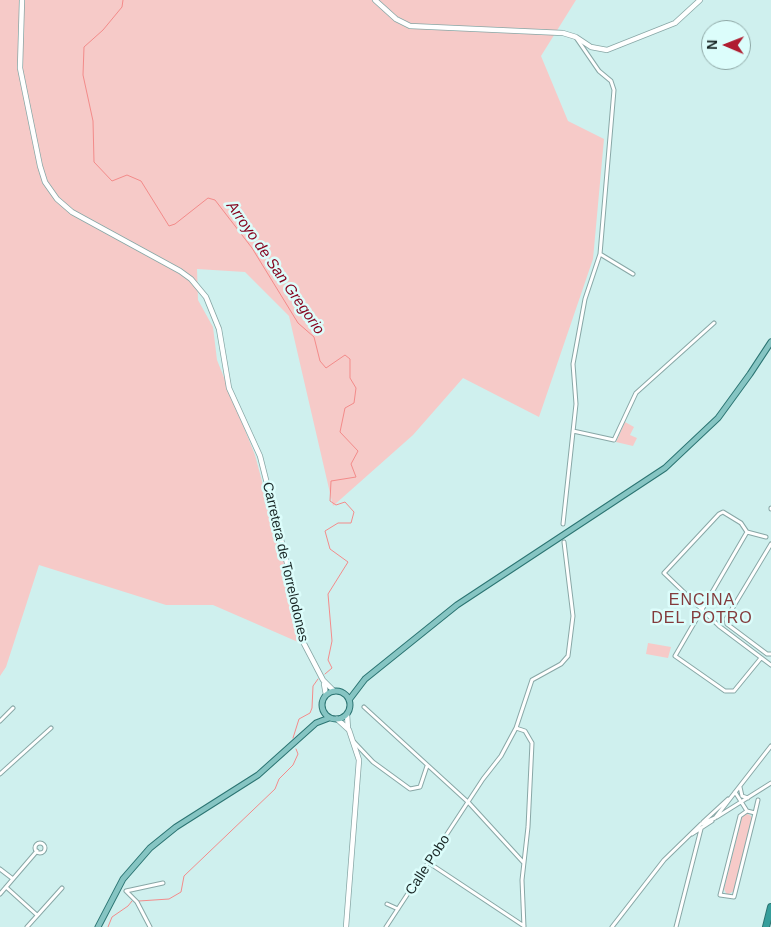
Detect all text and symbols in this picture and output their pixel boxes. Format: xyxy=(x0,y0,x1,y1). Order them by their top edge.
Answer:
north arrow xyxy=(701,20,751,70)
text: N xyxy=(704,40,720,50)
water label: Arroyo de San Gregorio xyxy=(222,198,328,338)
street label: Carretera de Torrelodones xyxy=(258,480,312,644)
district label: ENCINA DEL POTRO xyxy=(650,591,754,629)
street label: Calle Pobo xyxy=(402,832,454,898)

